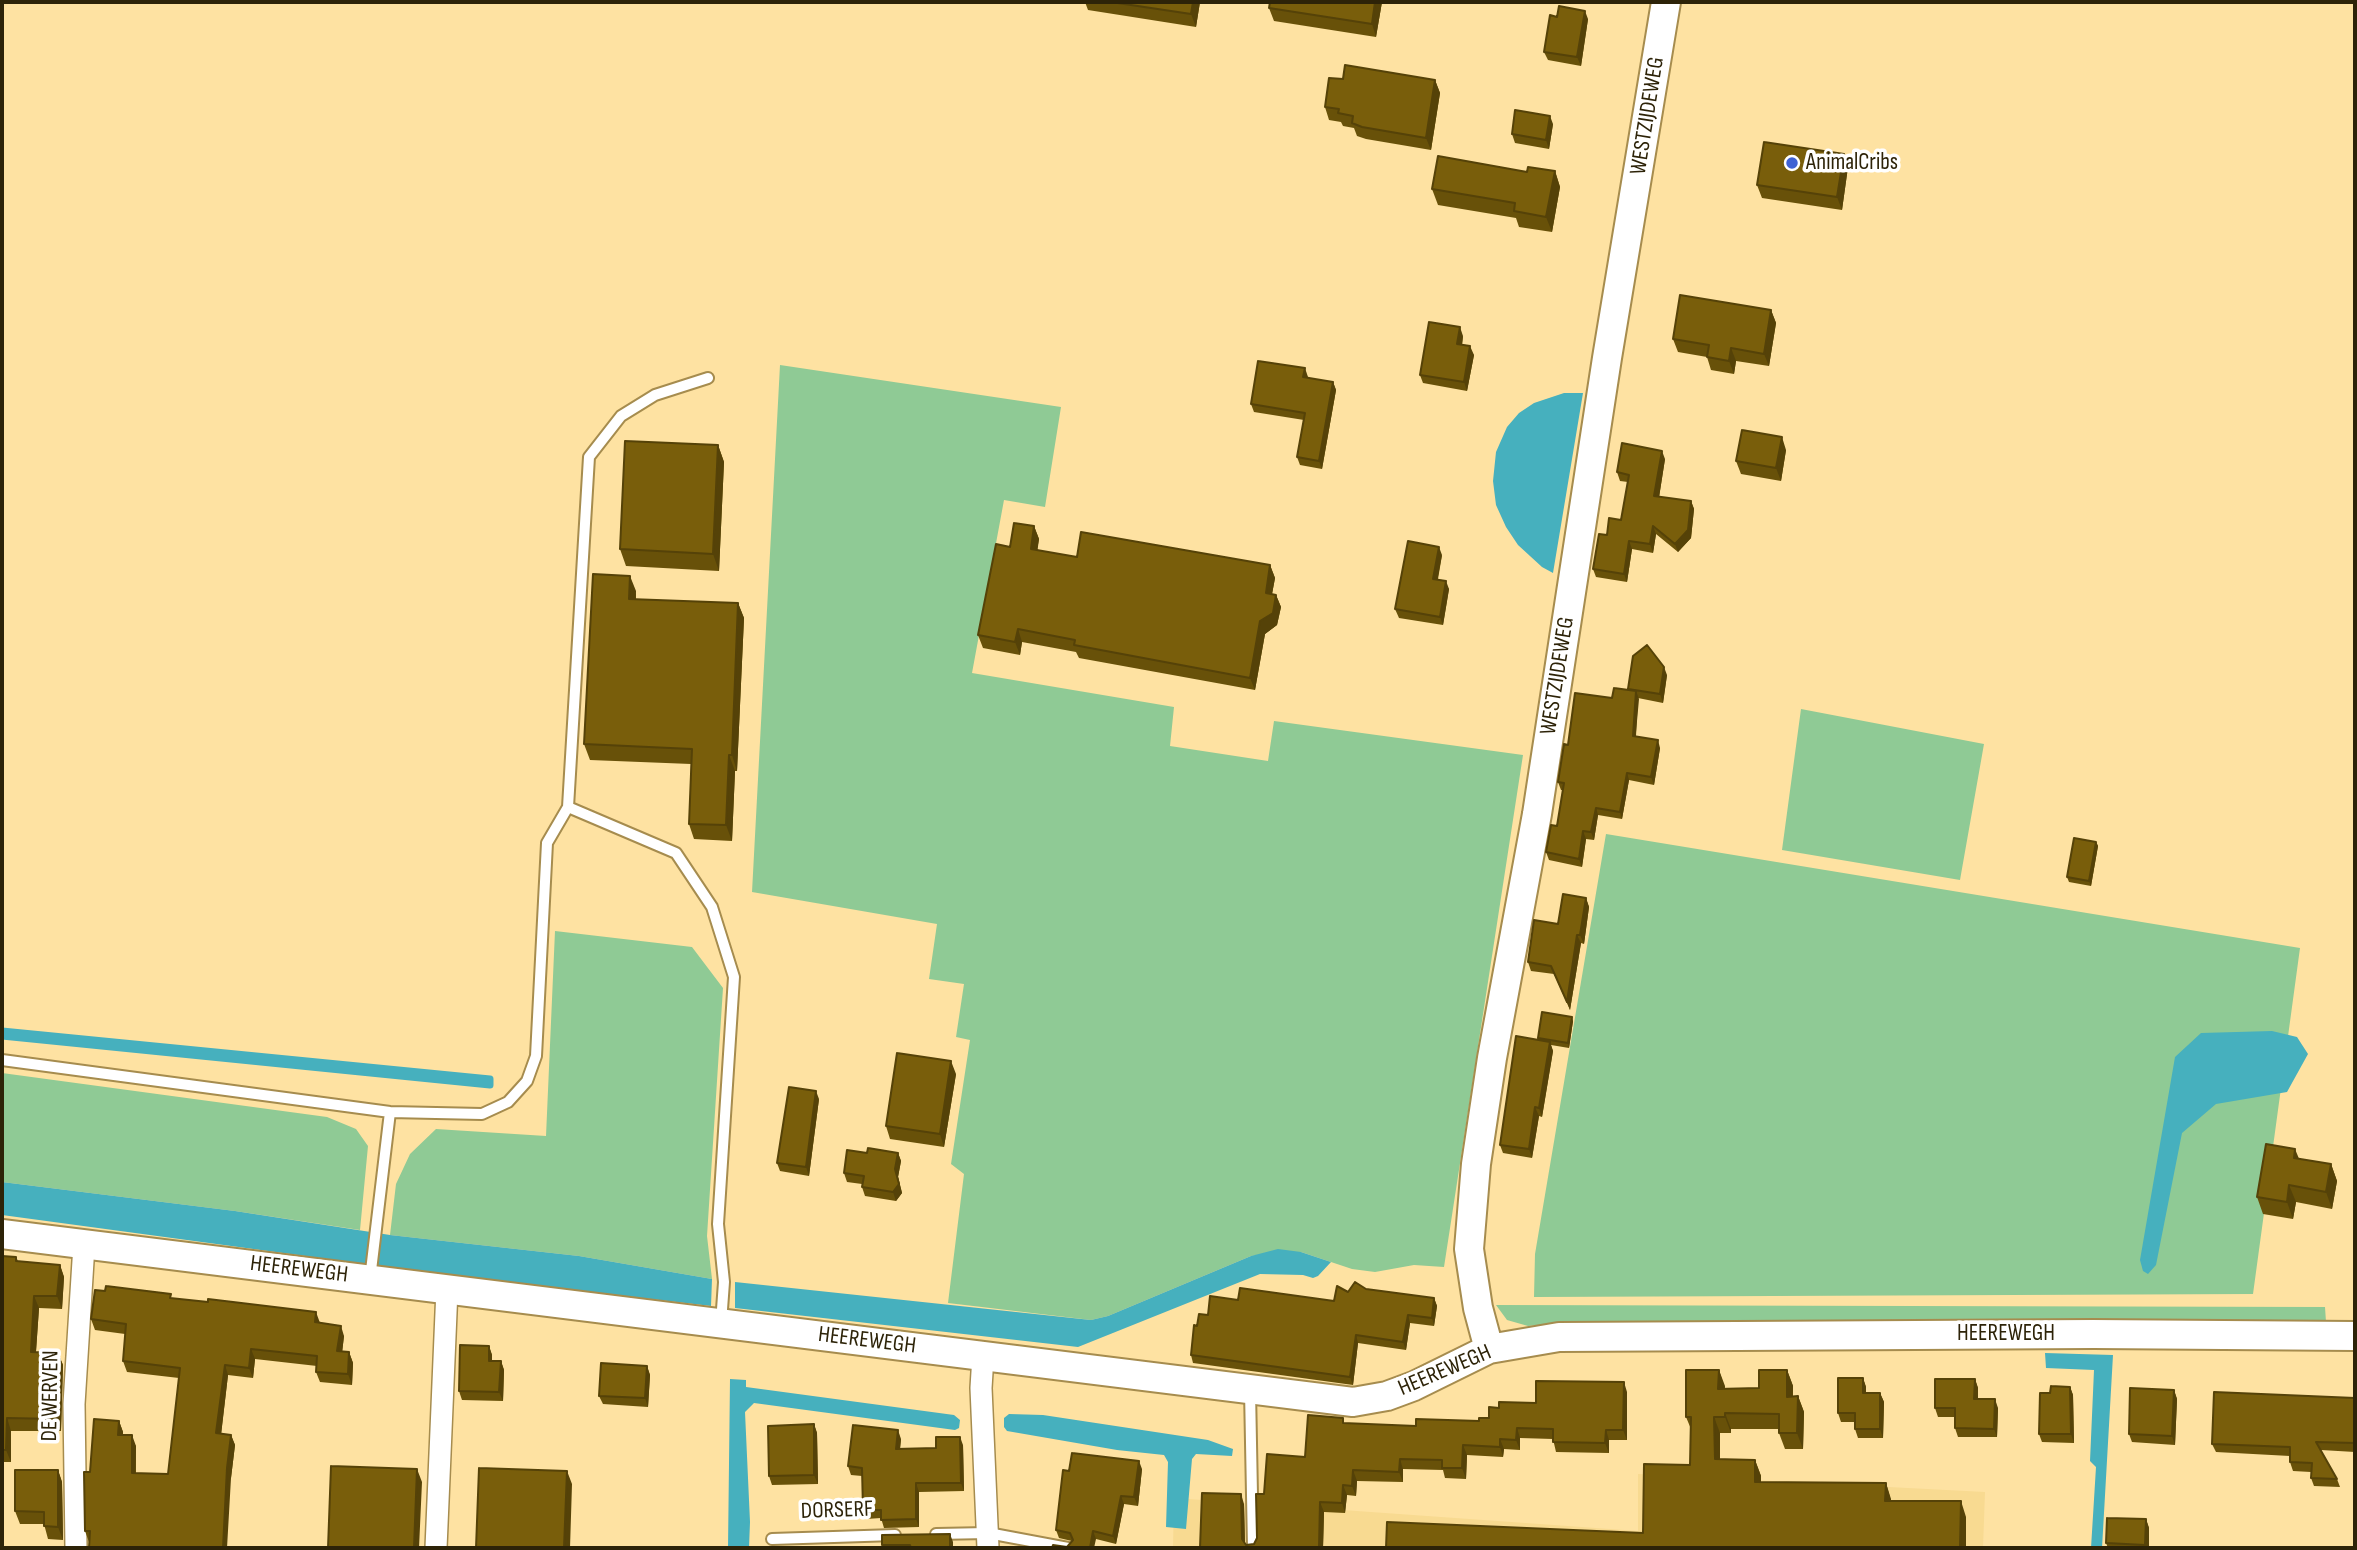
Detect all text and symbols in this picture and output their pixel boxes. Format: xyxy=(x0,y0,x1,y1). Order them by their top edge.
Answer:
street label: WESTZIJDEWEG xyxy=(1625,55,1671,177)
place label: AnimalCribs xyxy=(1806,149,1898,177)
marker: AnimalCribs xyxy=(1784,155,1800,171)
street label: WESTZIJDEWEG xyxy=(1535,615,1581,737)
street label: HEEREWEGH xyxy=(249,1250,349,1290)
street label: HEEREWEGH xyxy=(1957,1320,2055,1348)
street label: HEEREWEGH xyxy=(817,1321,917,1361)
street label: HEEREWEGH xyxy=(1394,1339,1496,1403)
street label: DE WERVEN xyxy=(36,1350,66,1442)
street label: DORSERF xyxy=(800,1496,874,1526)

